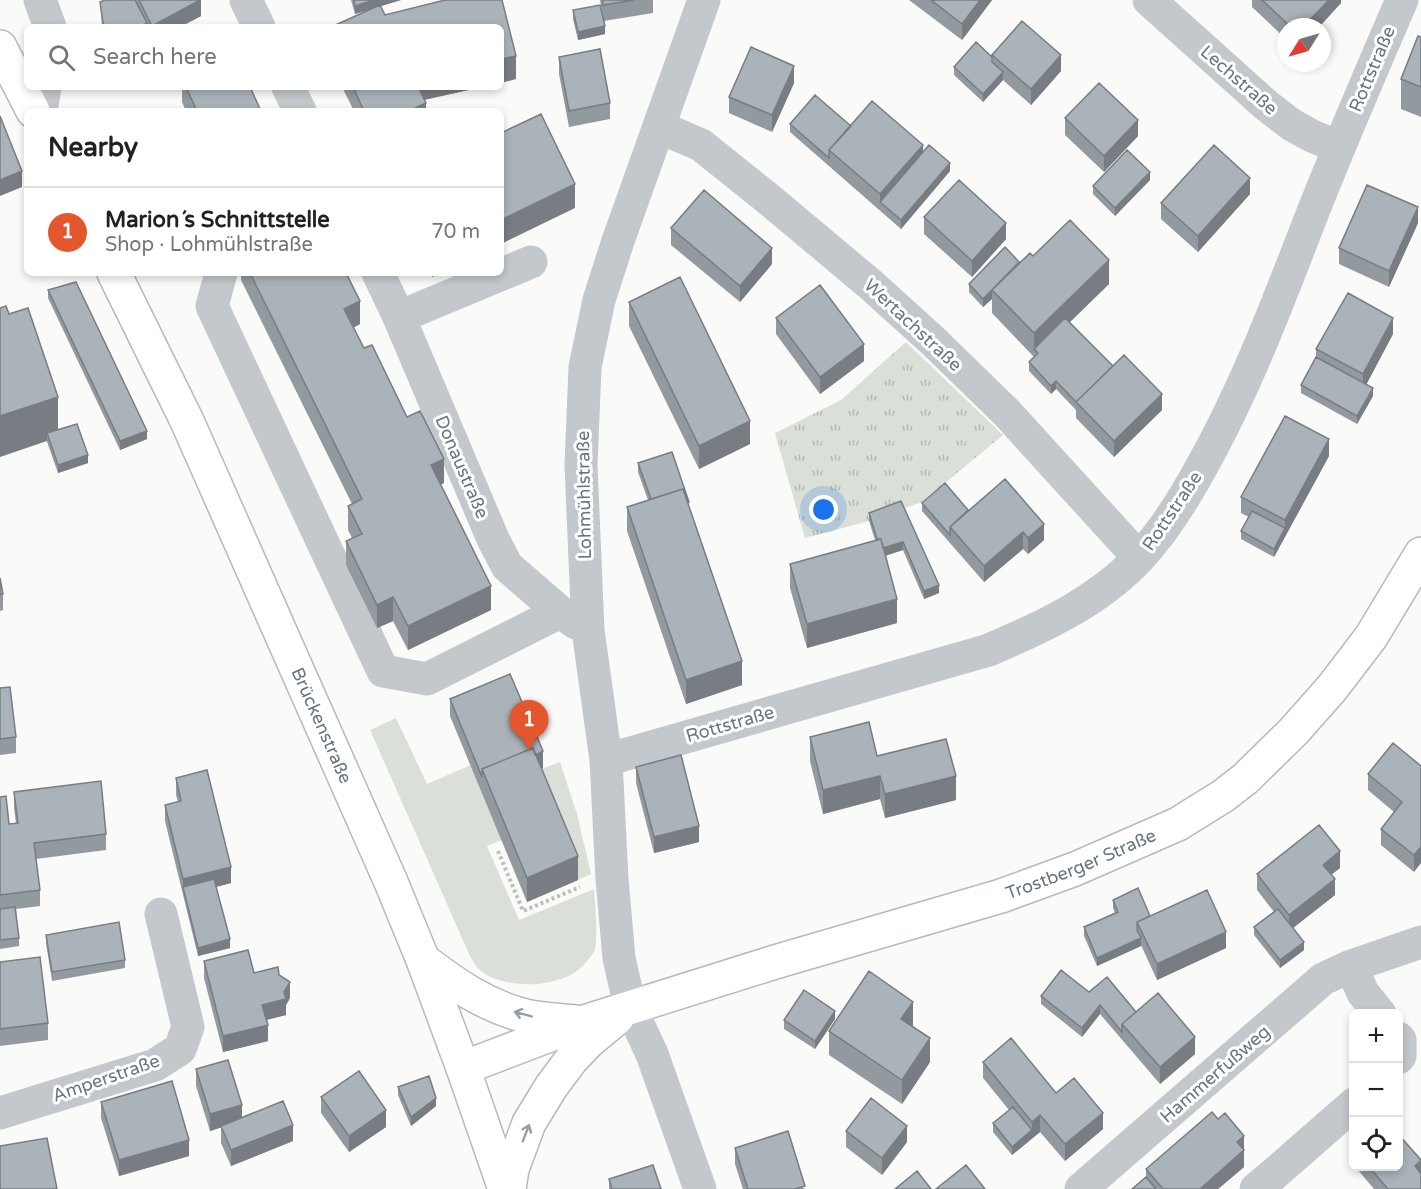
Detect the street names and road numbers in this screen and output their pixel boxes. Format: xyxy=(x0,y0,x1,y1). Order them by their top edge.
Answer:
street label: Rottstraße xyxy=(1344,23,1400,115)
street label: Lechstraße xyxy=(1196,41,1282,119)
street label: Wertachstraße xyxy=(860,274,966,376)
street label: Donaustraße xyxy=(430,412,494,522)
street label: Lohmühlstraße xyxy=(572,430,596,560)
street label: Rottstraße xyxy=(1137,467,1207,555)
street label: Brückenstraße xyxy=(287,664,357,787)
street label: Rottstraße xyxy=(683,701,777,747)
street label: Trostberger Straße xyxy=(1003,824,1159,904)
street label: Hammerfußweg xyxy=(1156,1020,1274,1128)
street label: Amperstraße xyxy=(50,1049,162,1107)

